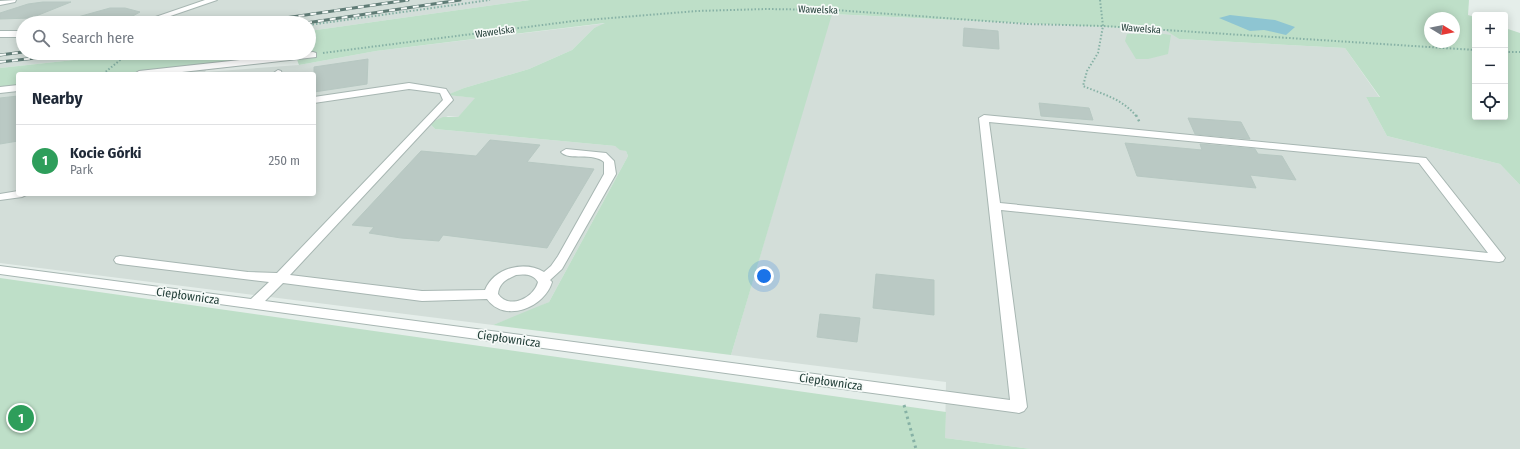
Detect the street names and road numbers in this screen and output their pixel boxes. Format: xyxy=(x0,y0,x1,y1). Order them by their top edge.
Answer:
street label: Wawelska xyxy=(798,3,838,17)
street label: Wawelska xyxy=(1121,22,1161,36)
street label: Wawelska xyxy=(474,23,516,41)
street label: Ciepłownicza xyxy=(155,285,221,307)
street label: Ciepłownicza xyxy=(476,328,542,350)
street label: Ciepłownicza xyxy=(798,371,864,393)

